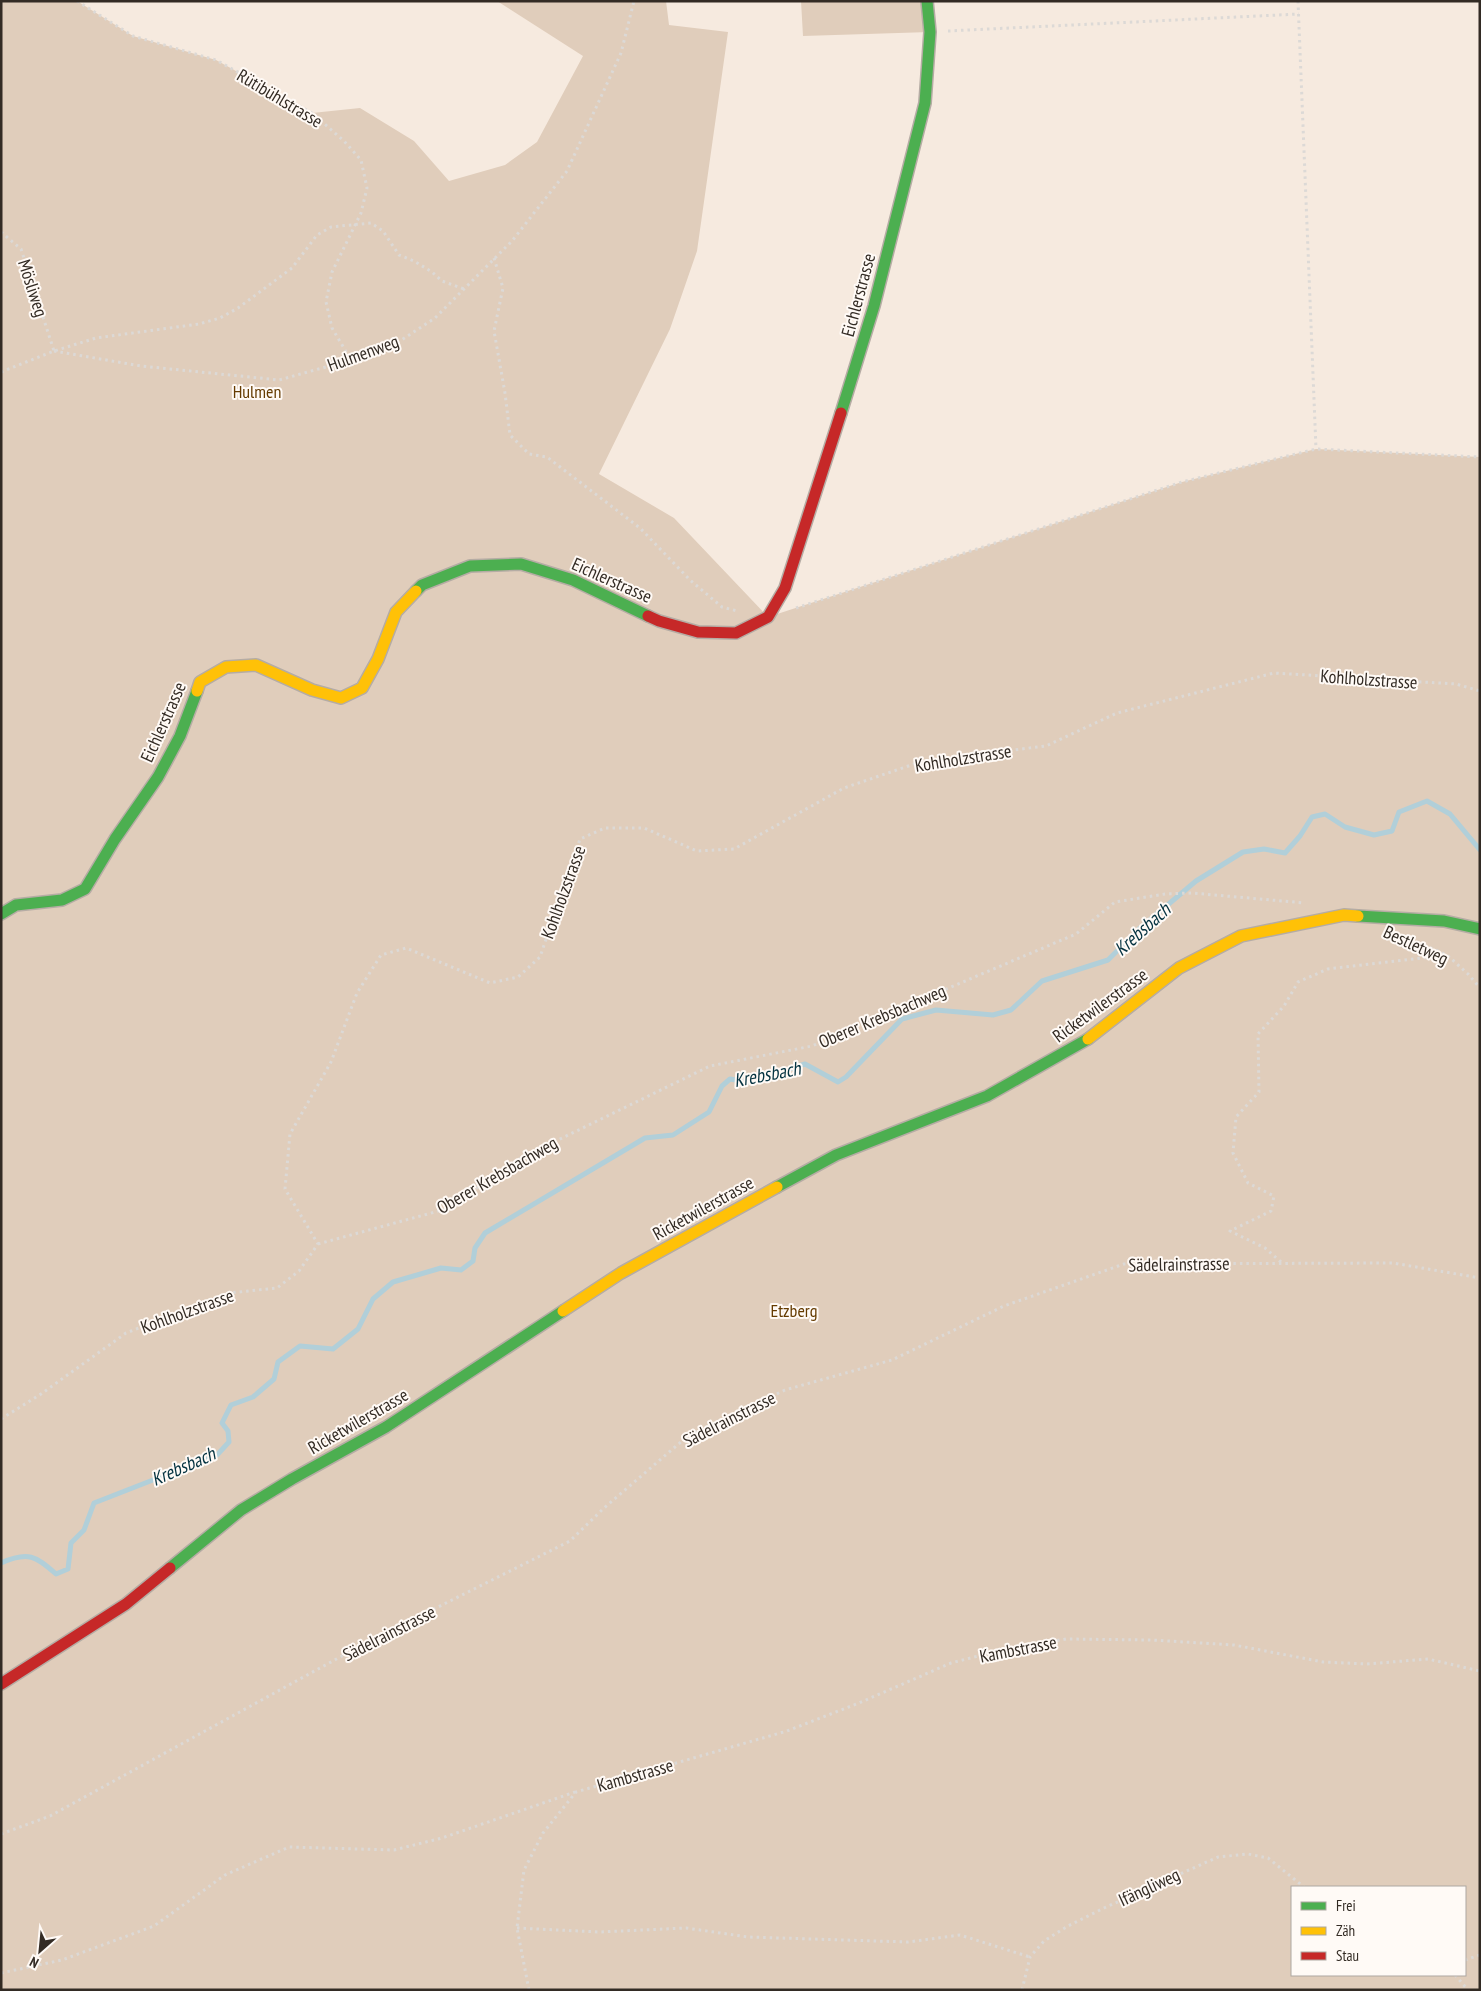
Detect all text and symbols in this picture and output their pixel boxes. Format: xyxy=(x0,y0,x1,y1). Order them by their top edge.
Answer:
street label: Rütibühlstrasse xyxy=(233,63,327,133)
street label: Eichlerstrasse xyxy=(836,251,880,339)
street label: Mösliweg xyxy=(13,256,53,320)
street label: Hulmenweg xyxy=(324,329,402,377)
park label: Hulmen xyxy=(233,380,281,403)
street label: Eichlerstrasse xyxy=(568,552,656,608)
street label: Kohlholzstrasse xyxy=(1320,664,1418,694)
street label: Eichlerstrasse xyxy=(135,678,191,766)
street label: Kohlholzstrasse xyxy=(913,739,1013,777)
street label: Kohlholzstrasse xyxy=(536,842,590,942)
water label: Krebsbach xyxy=(1109,896,1176,961)
street label: Bestletweg xyxy=(1380,920,1452,970)
street label: Ricketwilerstrasse xyxy=(1048,963,1152,1047)
street label: Oberer Krebsbachweg xyxy=(815,979,949,1053)
water label: Krebsbach xyxy=(731,1055,804,1092)
street label: Oberer Krebsbachweg xyxy=(432,1131,562,1219)
street label: Ricketwilerstrasse xyxy=(648,1171,758,1245)
street label: Sädelrainstrasse xyxy=(1128,1252,1230,1276)
street label: Kohlholzstrasse xyxy=(137,1284,237,1338)
park label: Etzberg xyxy=(770,1299,818,1322)
street label: Ricketwilerstrasse xyxy=(304,1383,412,1459)
street label: Sädelrainstrasse xyxy=(679,1386,779,1452)
water label: Krebsbach xyxy=(147,1441,220,1491)
street label: Sädelrainstrasse xyxy=(339,1600,439,1666)
street label: Kambstrasse xyxy=(978,1630,1058,1668)
street label: Kambstrasse xyxy=(594,1753,676,1797)
street label: Ifängliweg xyxy=(1115,1863,1183,1911)
legend xyxy=(1291,1886,1466,1976)
text: Frei xyxy=(1336,1896,1356,1915)
text: Zäh xyxy=(1336,1921,1355,1940)
north arrow xyxy=(15,1926,65,1976)
text: Stau xyxy=(1336,1946,1359,1965)
text: N xyxy=(27,1953,42,1972)

